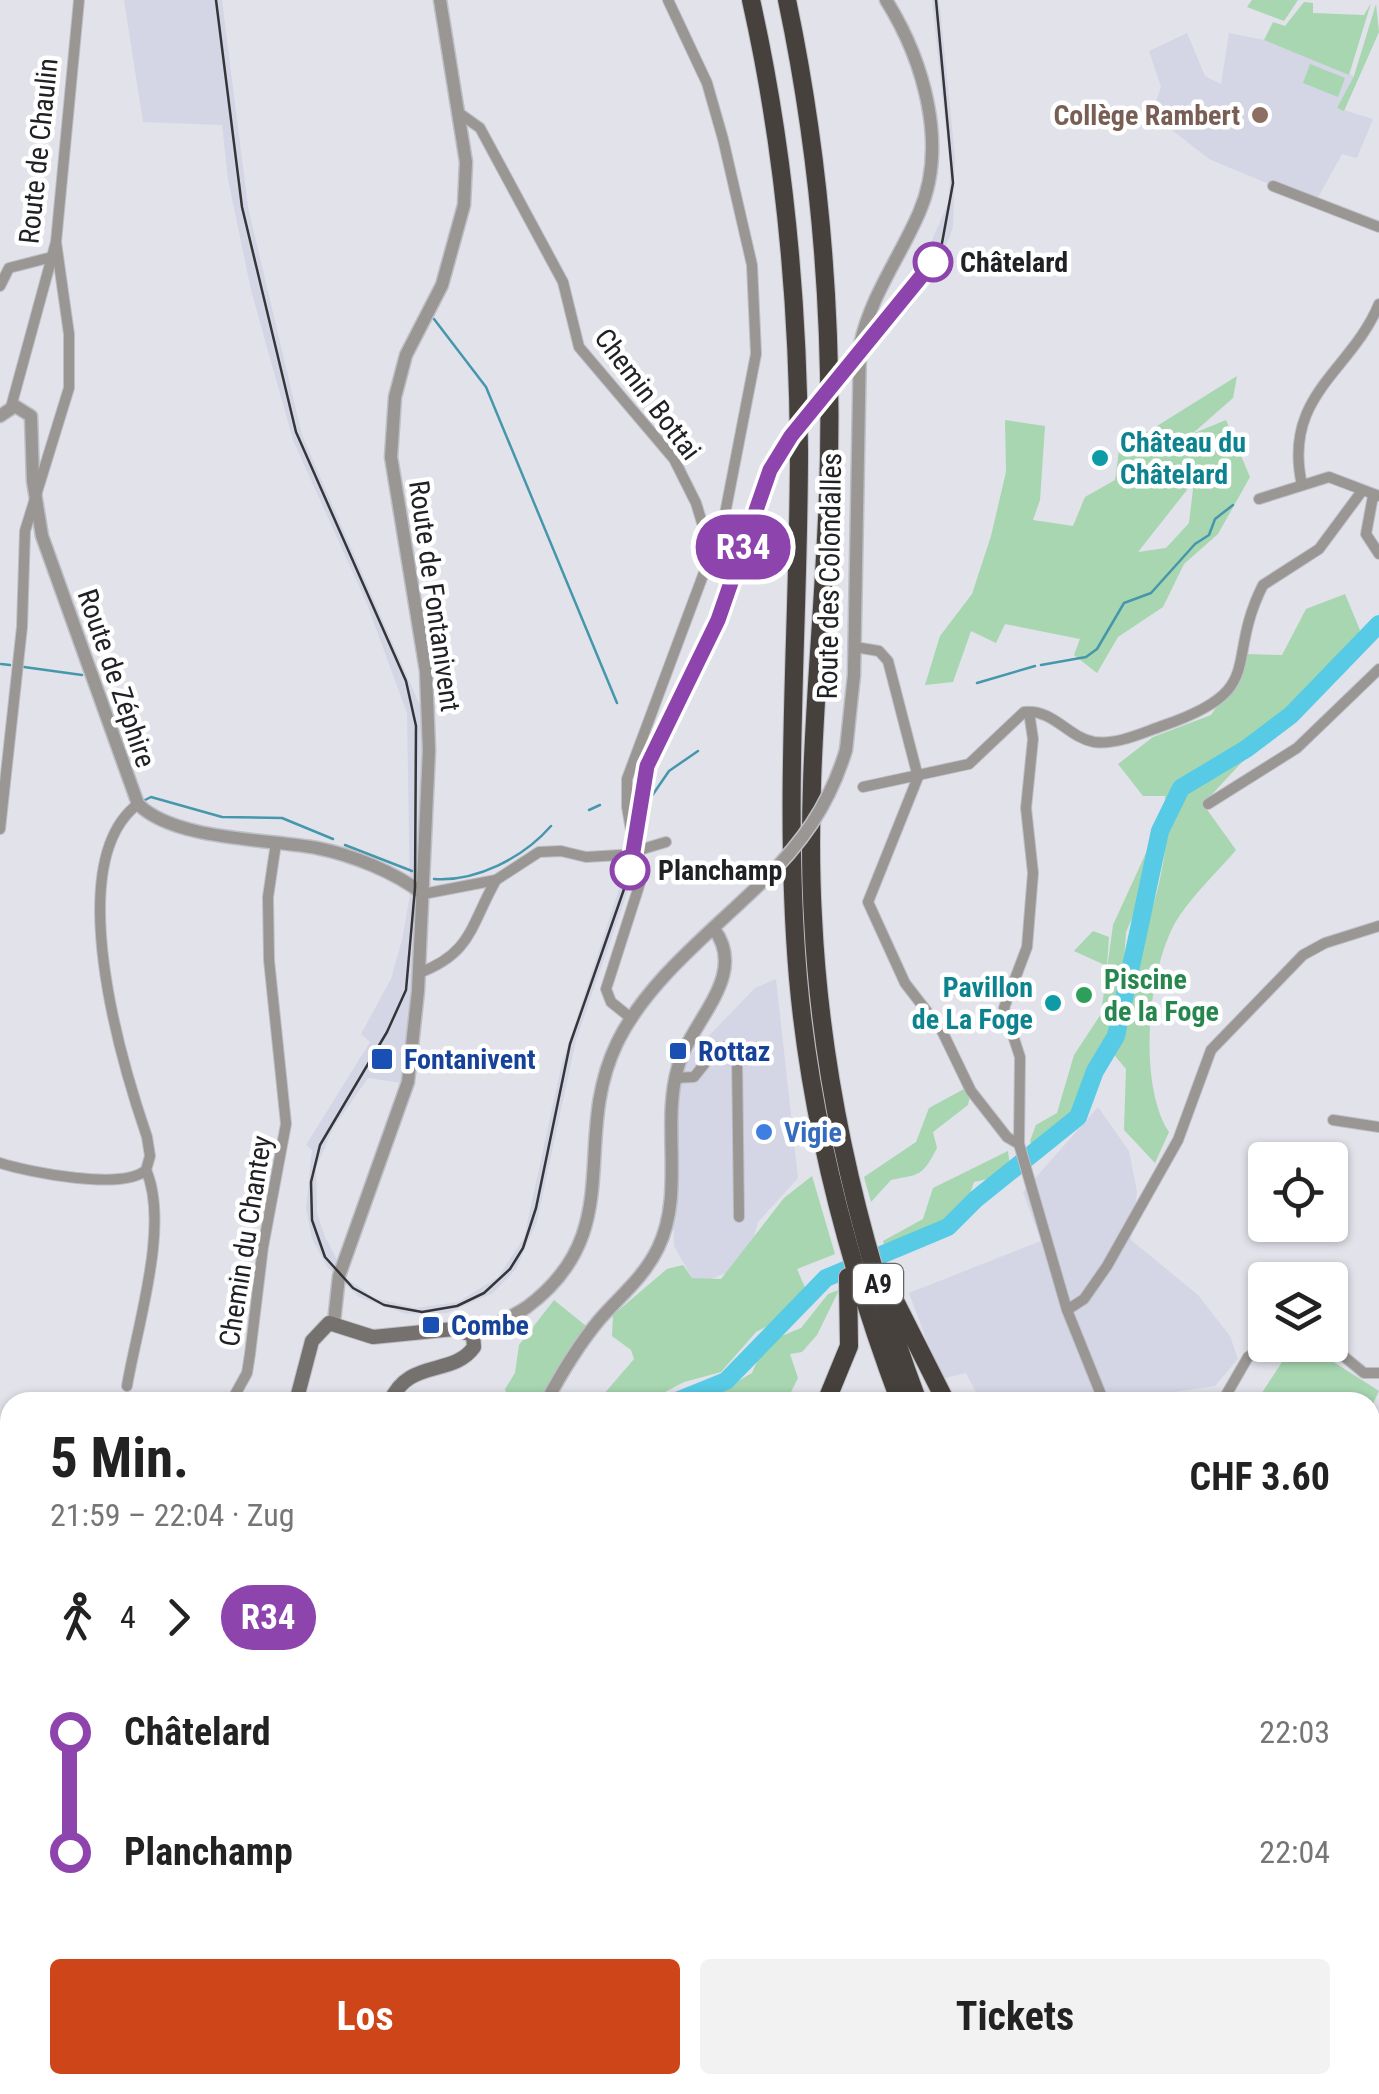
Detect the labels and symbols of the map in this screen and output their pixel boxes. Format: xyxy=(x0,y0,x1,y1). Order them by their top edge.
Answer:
street label: Route de Chaulin xyxy=(12,57,65,246)
place label: Collège Rambert xyxy=(1053,99,1240,132)
marker: Collège Rambert xyxy=(1249,104,1271,126)
marker: Châtelard xyxy=(914,243,952,281)
place label: Châtelard xyxy=(960,246,1068,279)
street label: Chemin Bottai xyxy=(588,322,708,466)
place label: Château du Châtelard xyxy=(1120,426,1246,491)
marker: Château du Châtelard xyxy=(1089,447,1111,469)
street label: Route des Colondalles xyxy=(811,452,848,700)
street label: Route de Fontanivent xyxy=(402,478,467,714)
line badge: R34 xyxy=(686,514,800,580)
street label: Route de Zéphire xyxy=(71,585,162,772)
marker: Planchamp xyxy=(611,851,649,889)
place label: Planchamp xyxy=(658,854,782,887)
place label: Piscine de la Foge xyxy=(1104,963,1219,1028)
place label: Pavillon de La Foge xyxy=(912,971,1033,1036)
marker: Piscine de la Foge xyxy=(1073,984,1095,1006)
marker: Pavillon de La Foge xyxy=(1042,992,1064,1014)
place label: Rottaz xyxy=(698,1035,770,1068)
marker: Rottaz xyxy=(667,1040,689,1062)
place label: Fontanivent xyxy=(404,1043,536,1076)
marker: Fontanivent xyxy=(369,1046,395,1072)
place label: Vigie xyxy=(784,1116,842,1149)
marker: Vigie xyxy=(753,1121,775,1143)
street label: Chemin du Chantey xyxy=(213,1133,279,1349)
road number: A9 xyxy=(853,1264,903,1304)
place label: Combe xyxy=(451,1309,529,1342)
marker: Combe xyxy=(420,1314,442,1336)

